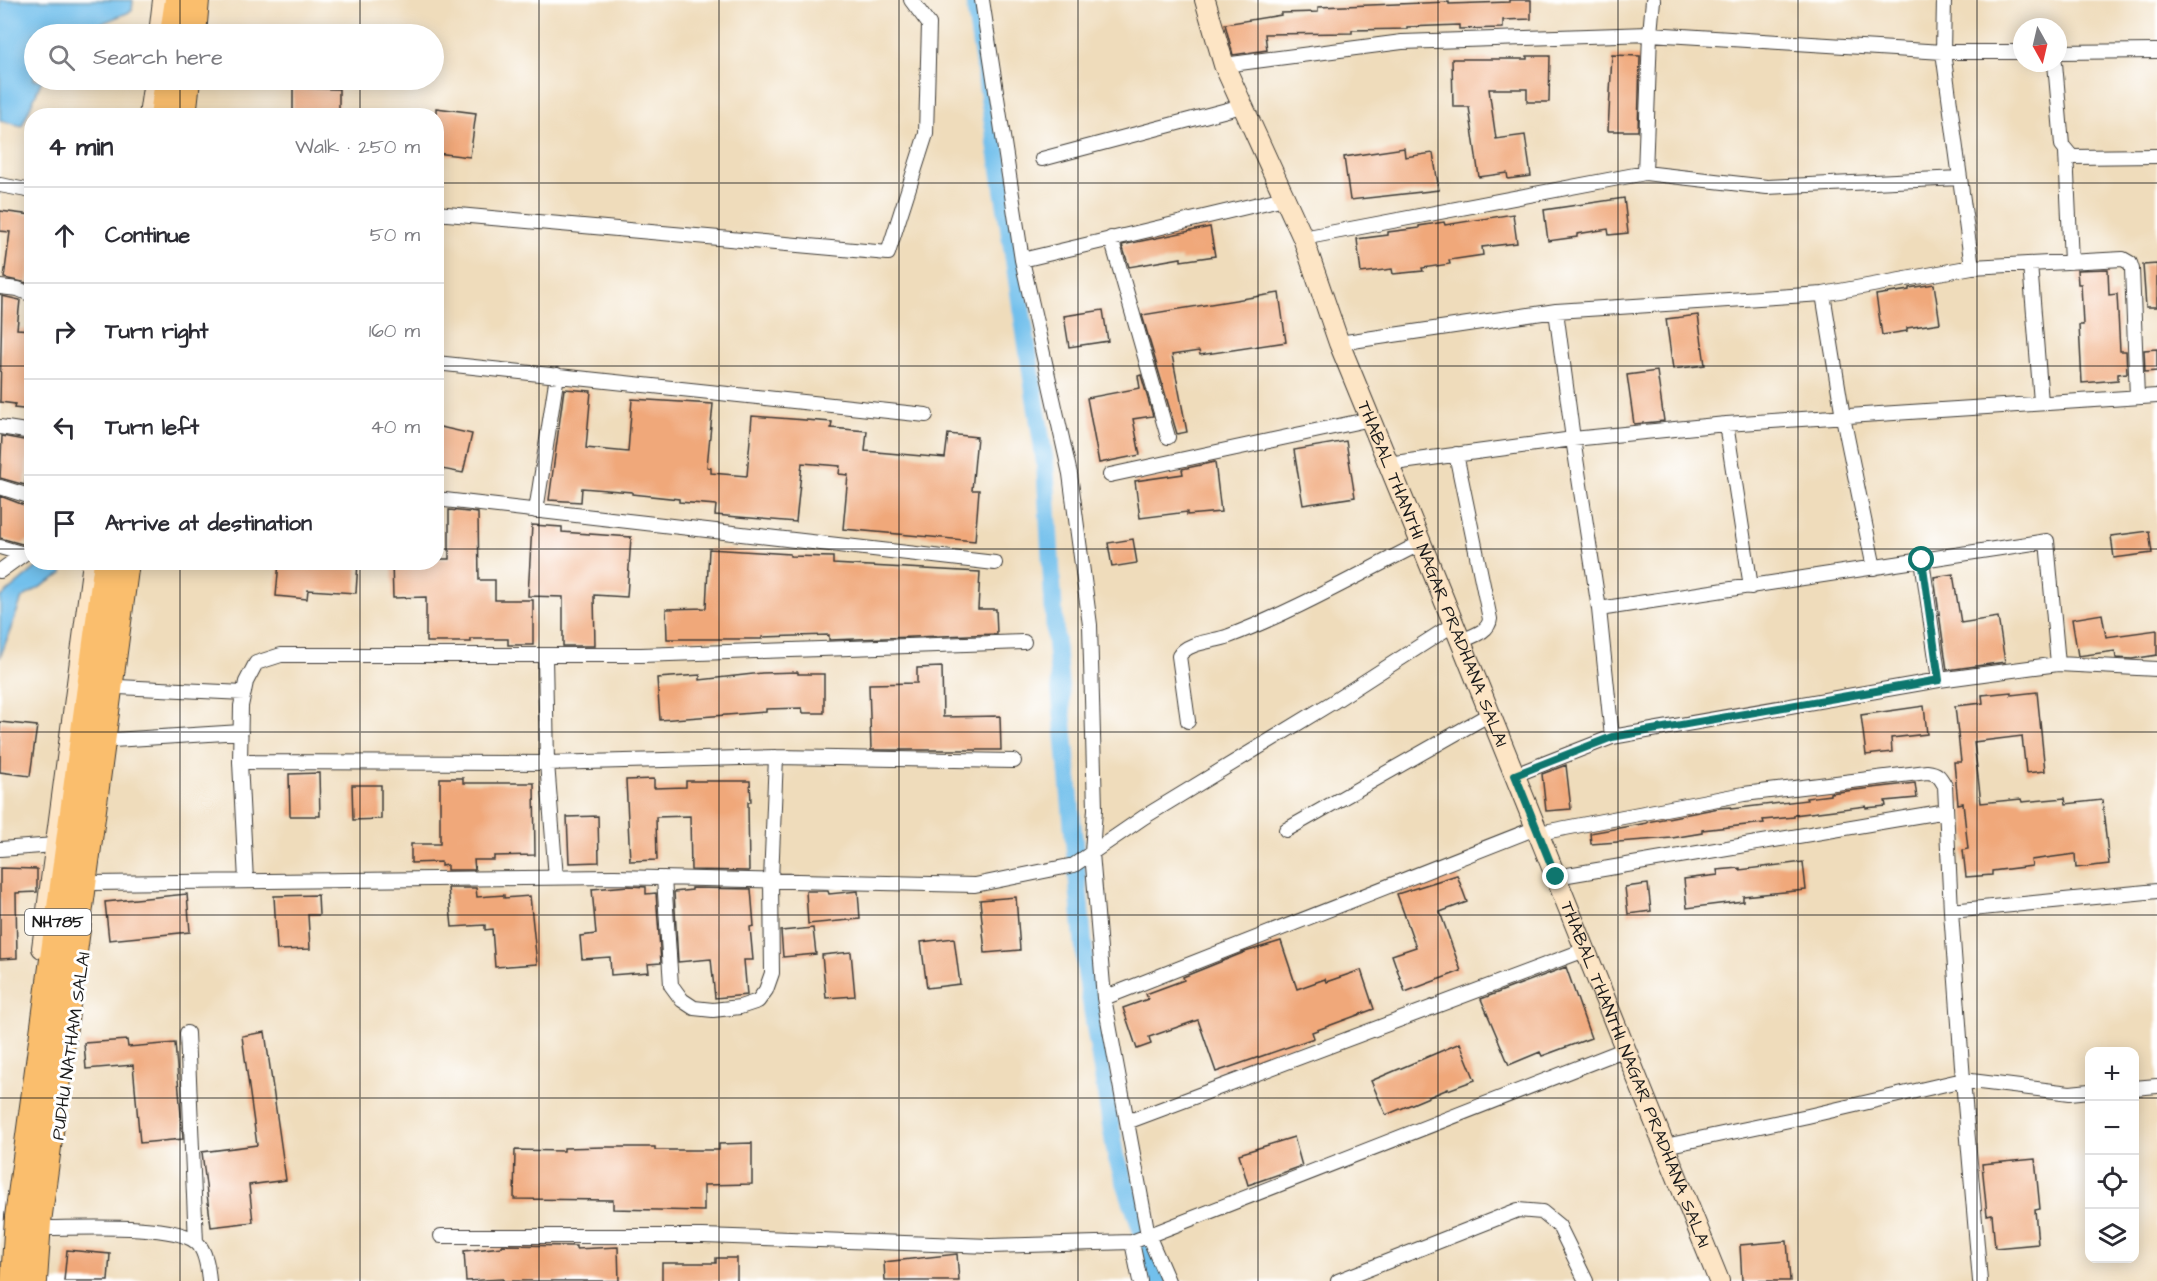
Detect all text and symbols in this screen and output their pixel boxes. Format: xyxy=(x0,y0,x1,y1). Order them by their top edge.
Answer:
north arrow xyxy=(2013,18,2067,72)
search box xyxy=(24,24,444,90)
icon: search xyxy=(45,41,78,74)
text: Search here xyxy=(93,42,223,73)
text: 4 min xyxy=(48,129,113,165)
text: Walk · 250 m xyxy=(295,133,420,161)
icon: ahead xyxy=(48,219,81,252)
text: Continue xyxy=(105,220,190,251)
text: 50 m xyxy=(370,221,420,249)
icon: right xyxy=(48,315,81,348)
text: Turn right xyxy=(105,316,208,347)
text: 160 m xyxy=(369,317,420,345)
street label: THABAL THANTHI NAGAR PRADHANA SALAI xyxy=(1351,397,1514,750)
icon: left xyxy=(48,411,81,444)
text: Turn left xyxy=(105,412,199,443)
text: 40 m xyxy=(370,413,420,441)
icon: arrive xyxy=(48,507,81,540)
text: Arrive at destination xyxy=(105,508,312,539)
route start xyxy=(1908,546,1934,572)
route end xyxy=(1542,863,1568,889)
street label: THABAL THANTHI NAGAR PRADHANA SALAI xyxy=(1554,897,1717,1251)
road number: NH785 xyxy=(25,909,91,935)
street label: PUDHU NATHAM SALAI xyxy=(45,950,97,1142)
map controls xyxy=(2085,1047,2139,1263)
button: + xyxy=(2085,1047,2139,1101)
button: − xyxy=(2085,1101,2139,1155)
button: locate xyxy=(2085,1155,2139,1209)
button: layers xyxy=(2085,1209,2139,1263)

